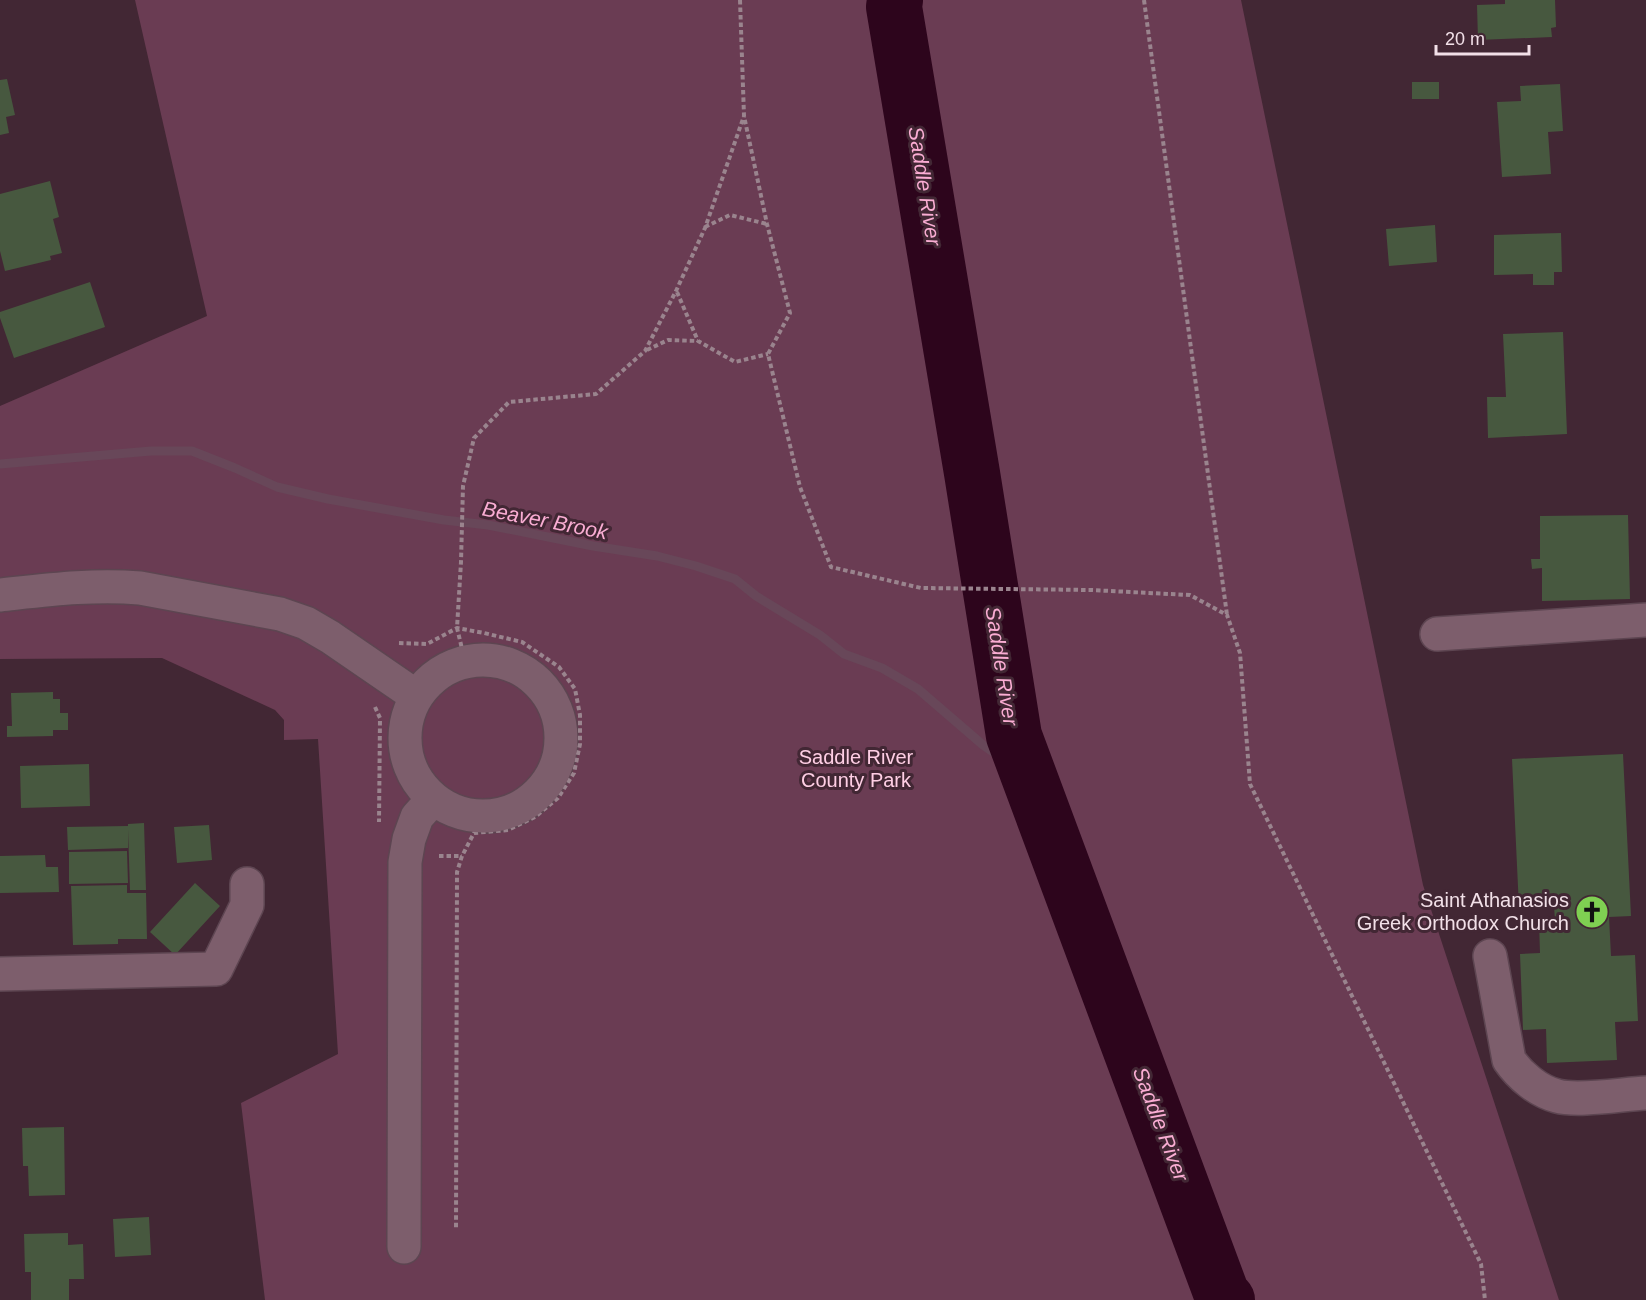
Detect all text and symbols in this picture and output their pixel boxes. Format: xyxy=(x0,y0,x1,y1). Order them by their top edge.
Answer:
scale bar xyxy=(1436,18,1529,56)
text: 20 m xyxy=(1445,29,1485,49)
water label: Saddle River xyxy=(904,125,946,248)
water label: Beaver Brook xyxy=(480,497,611,544)
water label: Saddle River xyxy=(981,605,1023,728)
park label: Saddle River County Park xyxy=(799,746,914,791)
place label: Saint Athanasios Greek Orthodox Church xyxy=(1357,889,1569,934)
church icon: Saint Athanasios Greek Orthodox Church xyxy=(1574,894,1610,930)
water label: Saddle River xyxy=(1129,1064,1194,1185)

